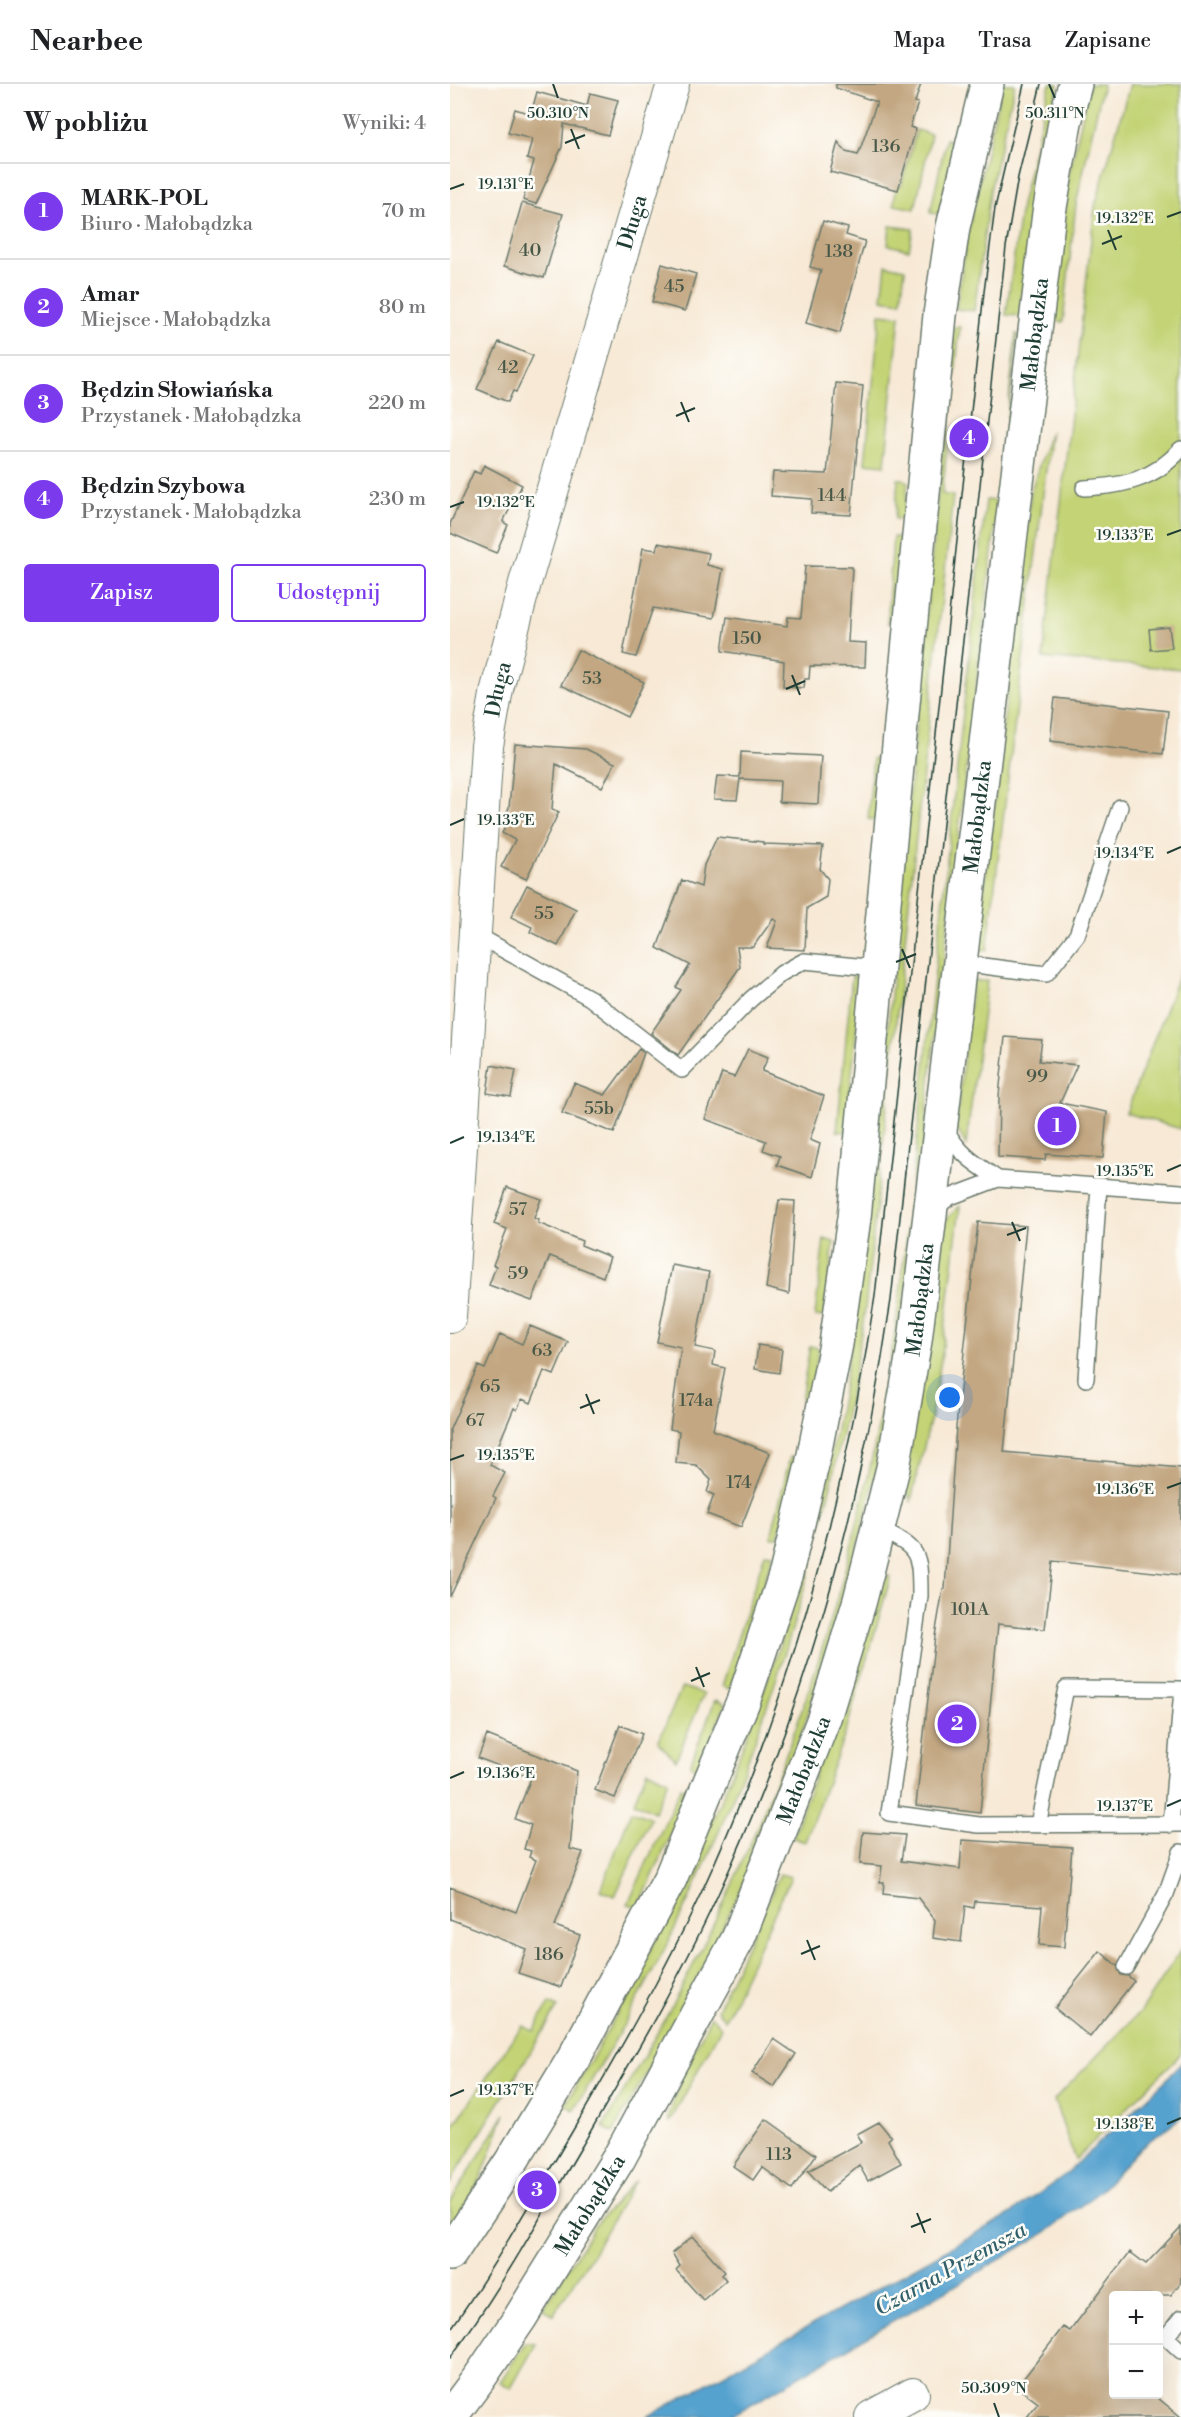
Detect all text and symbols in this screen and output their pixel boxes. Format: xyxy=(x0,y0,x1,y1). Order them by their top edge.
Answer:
text: Nearbee xyxy=(30,24,143,59)
text: Mapa xyxy=(893,28,945,54)
text: Trasa xyxy=(978,28,1032,54)
text: Zapisane xyxy=(1065,28,1151,54)
text: 50.310°N xyxy=(527,104,589,123)
text: 50.311°N xyxy=(1025,104,1085,123)
text: W pobliżu xyxy=(24,107,148,139)
text: Wyniki: 4 xyxy=(342,111,426,136)
house number: 136 xyxy=(872,135,900,158)
text: 19.131°E xyxy=(478,175,534,194)
text: MARK-POL xyxy=(81,185,208,212)
street label: Długa xyxy=(613,192,653,253)
text: 1 xyxy=(39,199,48,224)
text: 70 m xyxy=(382,199,426,224)
text: 19.132°E xyxy=(1096,209,1154,228)
text: Biuro · Małobądzka xyxy=(81,212,253,237)
house number: 40 xyxy=(519,239,541,262)
house number: 138 xyxy=(825,240,853,263)
house number: 45 xyxy=(664,275,684,298)
street label: Małobądzka xyxy=(1016,276,1055,393)
text: Amar xyxy=(81,281,140,308)
text: 2 xyxy=(37,295,50,320)
text: 80 m xyxy=(379,295,426,320)
text: Miejsce · Małobądzka xyxy=(81,308,271,333)
house number: 42 xyxy=(498,356,518,379)
text: Będzin Słowiańska xyxy=(81,377,273,404)
text: 3 xyxy=(37,391,50,416)
text: 220 m xyxy=(368,391,426,416)
text: Przystanek · Małobądzka xyxy=(81,404,302,429)
pin: 4 xyxy=(950,416,988,460)
text: Będzin Szybowa xyxy=(81,473,245,500)
house number: 144 xyxy=(818,484,847,507)
text: 4 xyxy=(37,487,50,512)
text: 230 m xyxy=(369,487,426,512)
text: 19.132°E xyxy=(477,493,535,512)
text: Przystanek · Małobądzka xyxy=(81,500,302,525)
text: 19.133°E xyxy=(1096,526,1154,545)
button: Zapisz xyxy=(24,564,219,622)
button: Udostępnij xyxy=(231,564,426,622)
house number: 150 xyxy=(732,627,762,650)
street label: Długa xyxy=(480,659,518,719)
house number: 53 xyxy=(582,667,602,690)
street label: Małobądzka xyxy=(959,758,998,875)
text: 19.133°E xyxy=(477,811,535,830)
text: 19.134°E xyxy=(1096,844,1154,863)
house number: 55 xyxy=(534,902,554,925)
house number: 99 xyxy=(1026,1065,1048,1088)
house number: 55b xyxy=(584,1097,614,1120)
pin: 1 xyxy=(1038,1104,1076,1148)
text: 19.134°E xyxy=(477,1128,535,1147)
text: 19.135°E xyxy=(1096,1162,1154,1181)
house number: 57 xyxy=(509,1198,527,1221)
street label: Małobądzka xyxy=(901,1241,941,1358)
house number: 59 xyxy=(508,1262,529,1285)
house number: 63 xyxy=(532,1339,552,1362)
house number: 65 xyxy=(480,1375,500,1398)
your location xyxy=(935,1383,964,1412)
house number: 174a xyxy=(679,1389,714,1412)
house number: 67 xyxy=(465,1409,485,1432)
text: 19.135°E xyxy=(477,1446,535,1465)
house number: 174 xyxy=(726,1471,752,1494)
text: 19.136°E xyxy=(1096,1480,1154,1499)
house number: 101A xyxy=(951,1598,990,1621)
pin: 2 xyxy=(938,1702,976,1746)
street label: Małobądzka xyxy=(772,1712,838,1828)
text: 19.136°E xyxy=(477,1764,535,1783)
text: 19.137°E xyxy=(1097,1797,1153,1816)
house number: 186 xyxy=(534,1943,564,1966)
text: 19.137°E xyxy=(478,2081,534,2100)
text: 19.138°E xyxy=(1096,2115,1154,2134)
house number: 113 xyxy=(766,2143,792,2166)
street label: Małobądzka xyxy=(550,2150,632,2261)
pin: 3 xyxy=(518,2168,556,2212)
water label: Czarna Przemsza xyxy=(870,2216,1032,2322)
map controls xyxy=(1109,2291,1163,2399)
button: + xyxy=(1109,2291,1163,2345)
button: − xyxy=(1109,2345,1163,2399)
text: 50.309°N xyxy=(961,2379,1027,2398)

